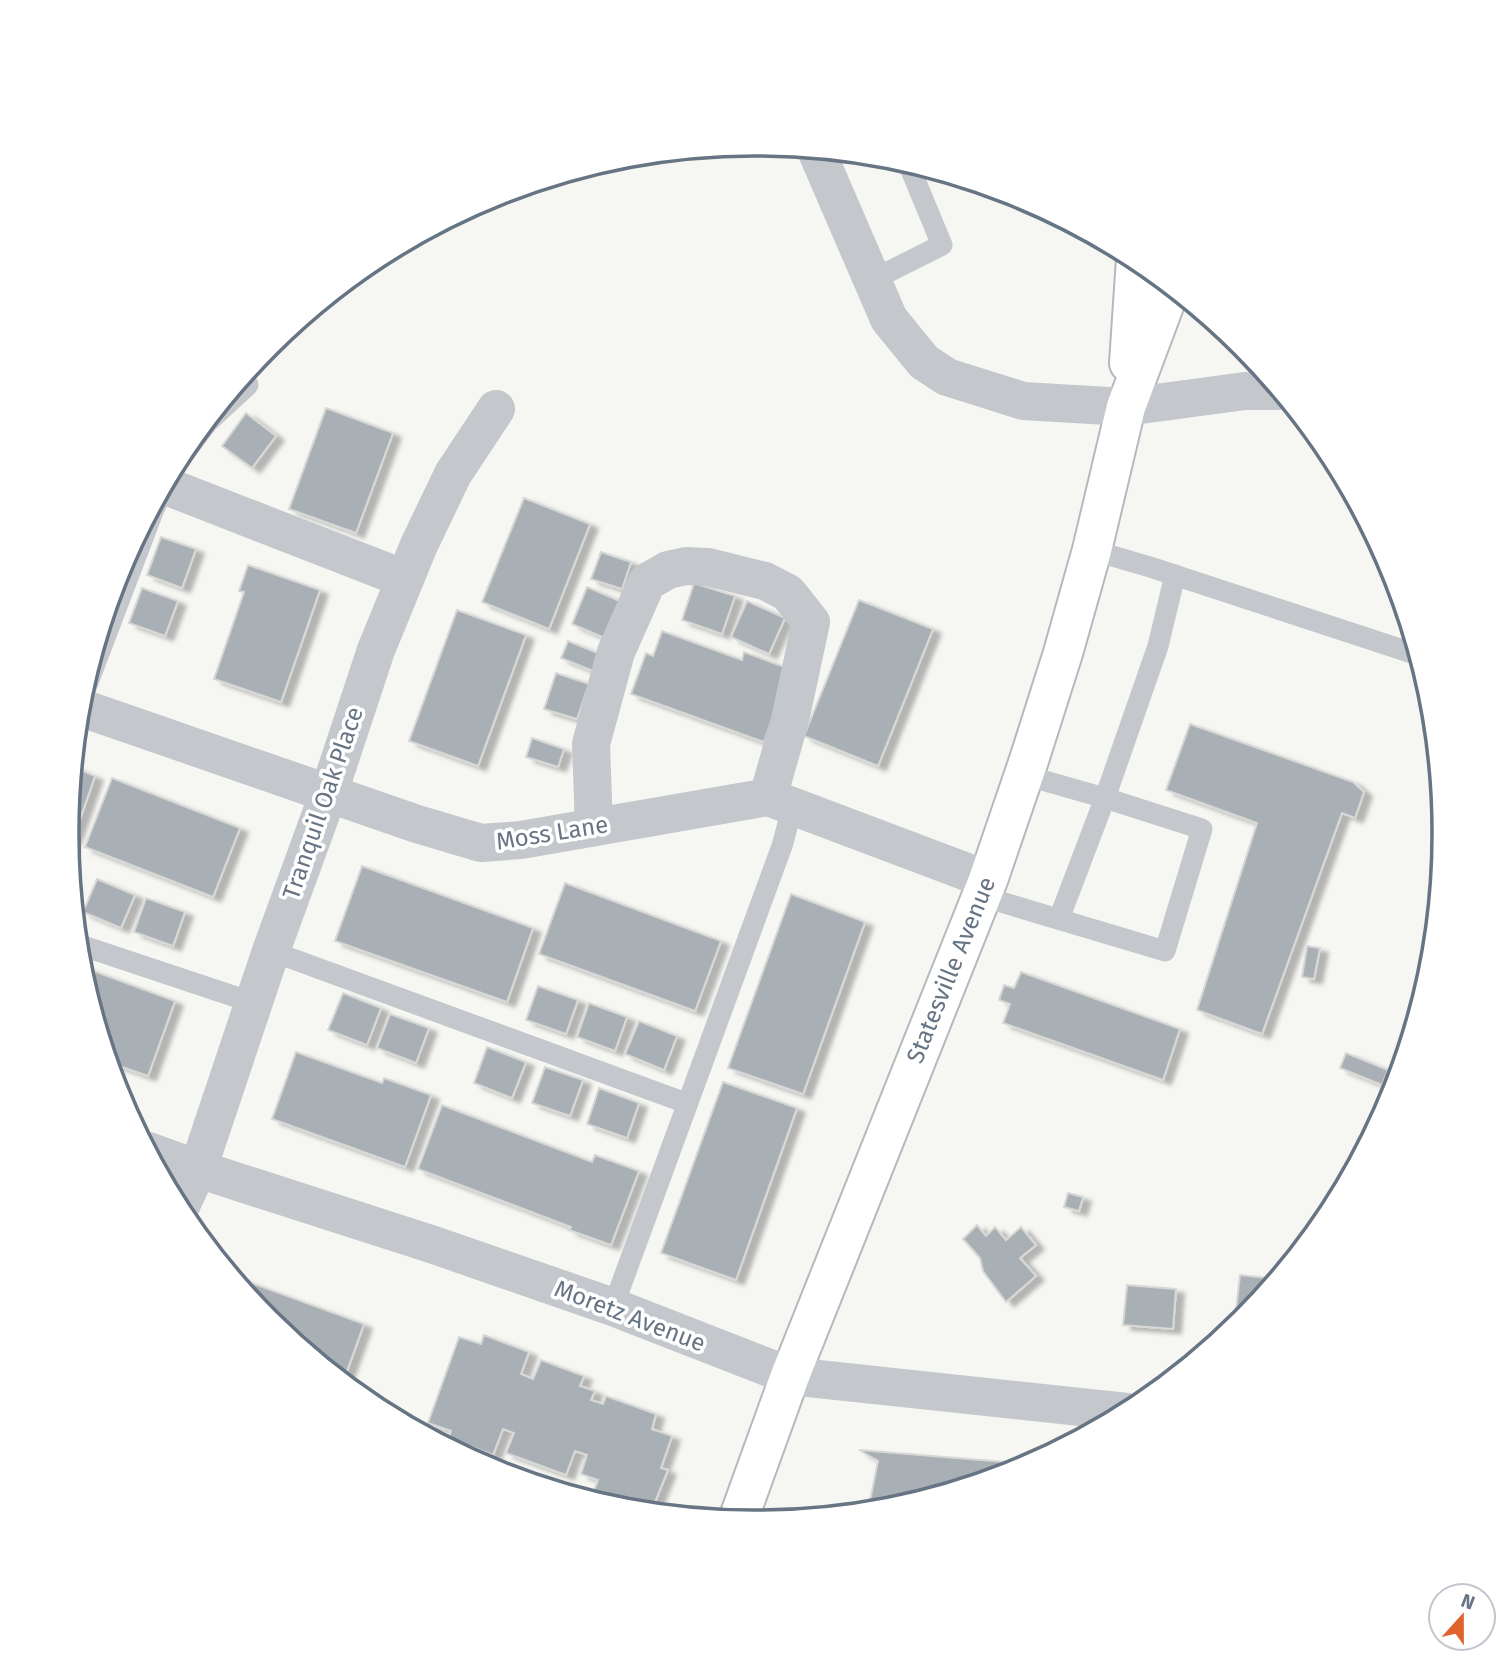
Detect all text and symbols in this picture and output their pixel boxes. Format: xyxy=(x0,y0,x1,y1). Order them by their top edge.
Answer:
street label: Tranquil Oak Place xyxy=(277,703,369,903)
street label: Moss Lane xyxy=(494,810,610,856)
street label: Statesville Avenue xyxy=(901,873,1001,1067)
street label: Moretz Avenue xyxy=(551,1274,709,1358)
north arrow xyxy=(1427,1582,1497,1652)
text: N xyxy=(1458,1589,1478,1615)

